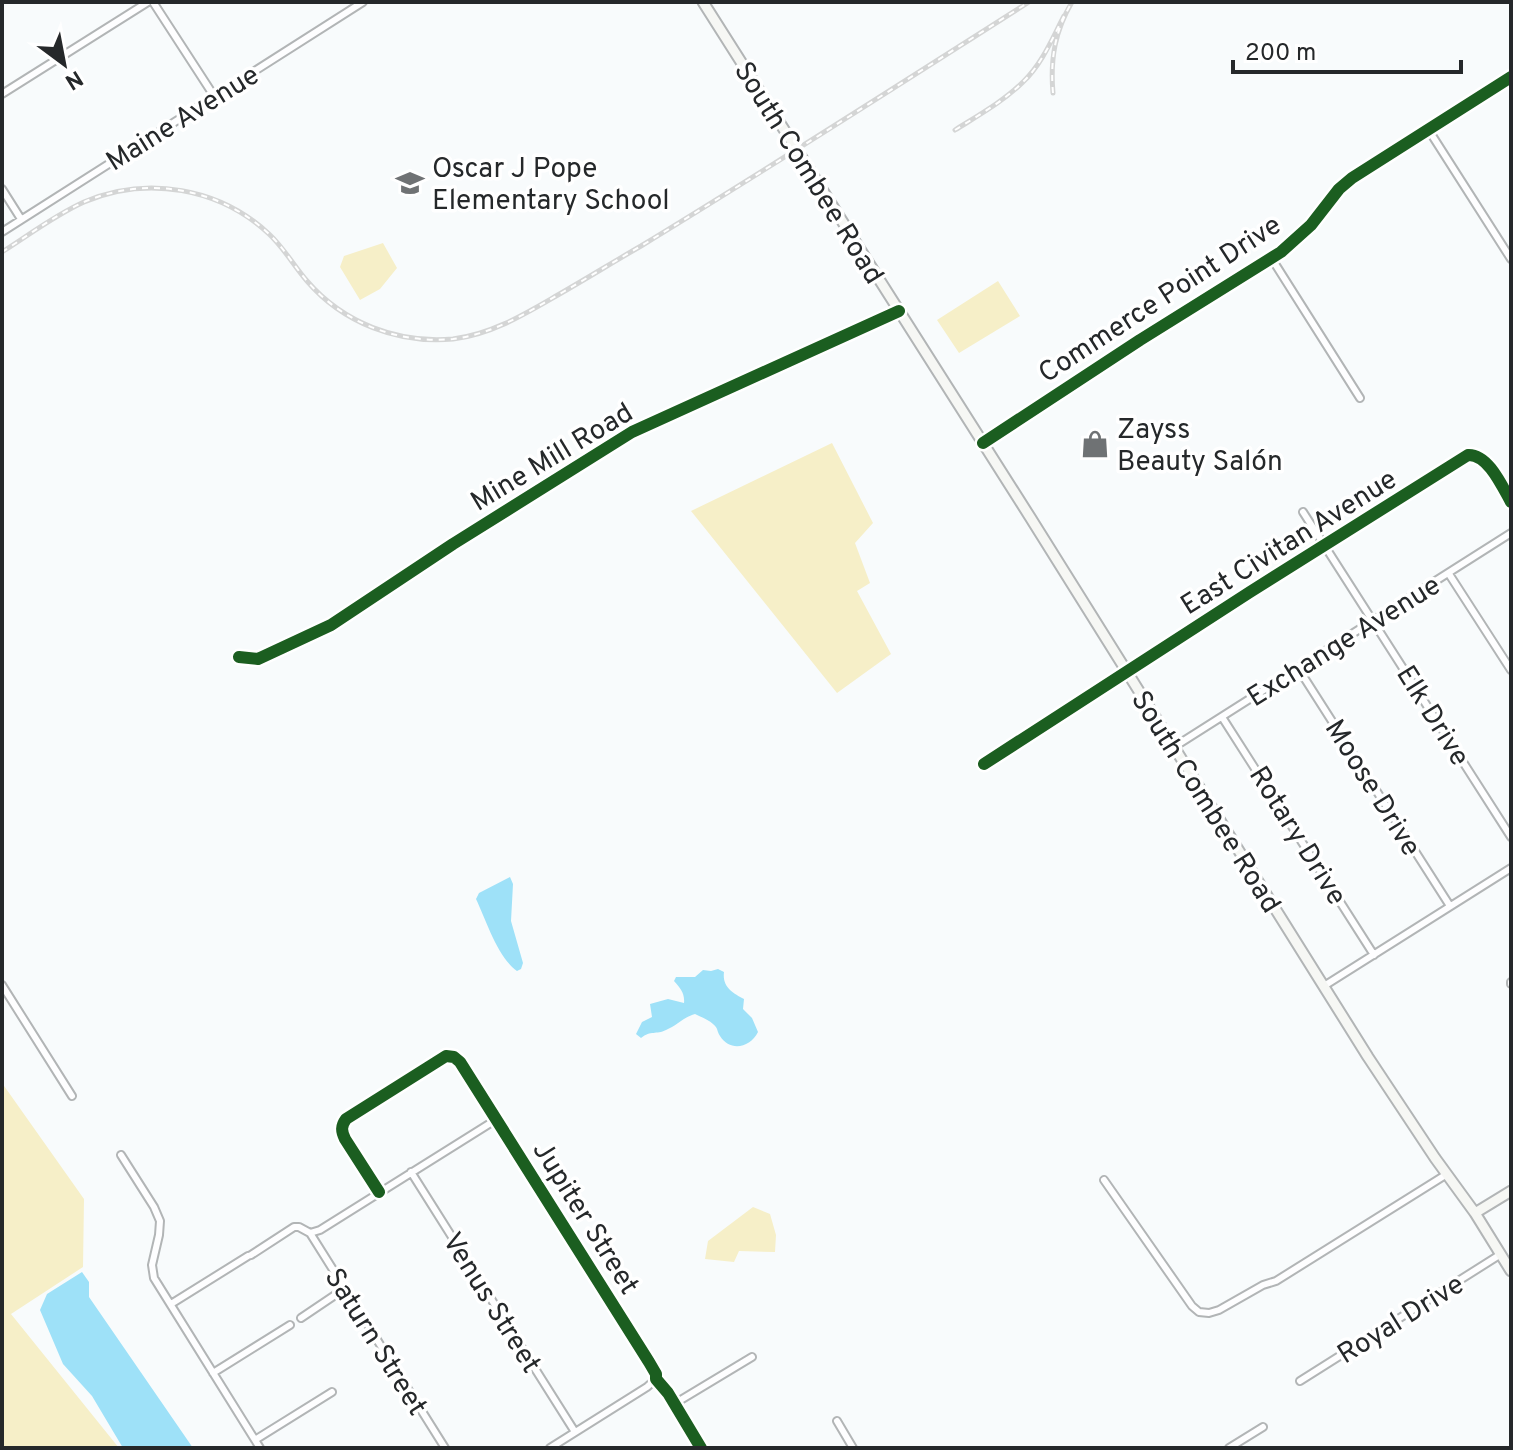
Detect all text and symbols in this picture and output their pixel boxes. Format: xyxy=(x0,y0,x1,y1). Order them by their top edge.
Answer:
north arrow xyxy=(24,24,104,104)
scale bar xyxy=(1233,24,1461,74)
text: 200 m xyxy=(1245,39,1316,69)
street label: South Combee Road xyxy=(724,56,890,292)
street label: Maine Avenue xyxy=(100,58,267,181)
text: N xyxy=(59,63,87,94)
place label: Oscar J Pope Elementary School xyxy=(432,152,670,220)
school or university icon: Oscar J Pope Elementary School xyxy=(395,168,425,198)
street label: Commerce Point Drive xyxy=(1032,208,1289,393)
street label: Mine Mill Road xyxy=(465,396,640,521)
place label: Zayss Beauty Salón xyxy=(1117,413,1283,481)
shop icon: Zayss Beauty Salón xyxy=(1080,429,1110,459)
street label: East Civitan Avenue xyxy=(1175,462,1404,625)
street label: Exchange Avenue xyxy=(1241,569,1448,716)
street label: Elk Drive xyxy=(1387,660,1476,774)
street label: South Combee Road xyxy=(1121,685,1287,921)
street label: Moose Drive xyxy=(1315,713,1428,864)
street label: Rotary Drive xyxy=(1239,760,1353,913)
street label: Jupiter Street xyxy=(523,1135,646,1302)
street label: Venus Street xyxy=(433,1227,548,1381)
street label: Saturn Street xyxy=(315,1262,434,1423)
street label: Royal Drive xyxy=(1332,1267,1472,1374)

